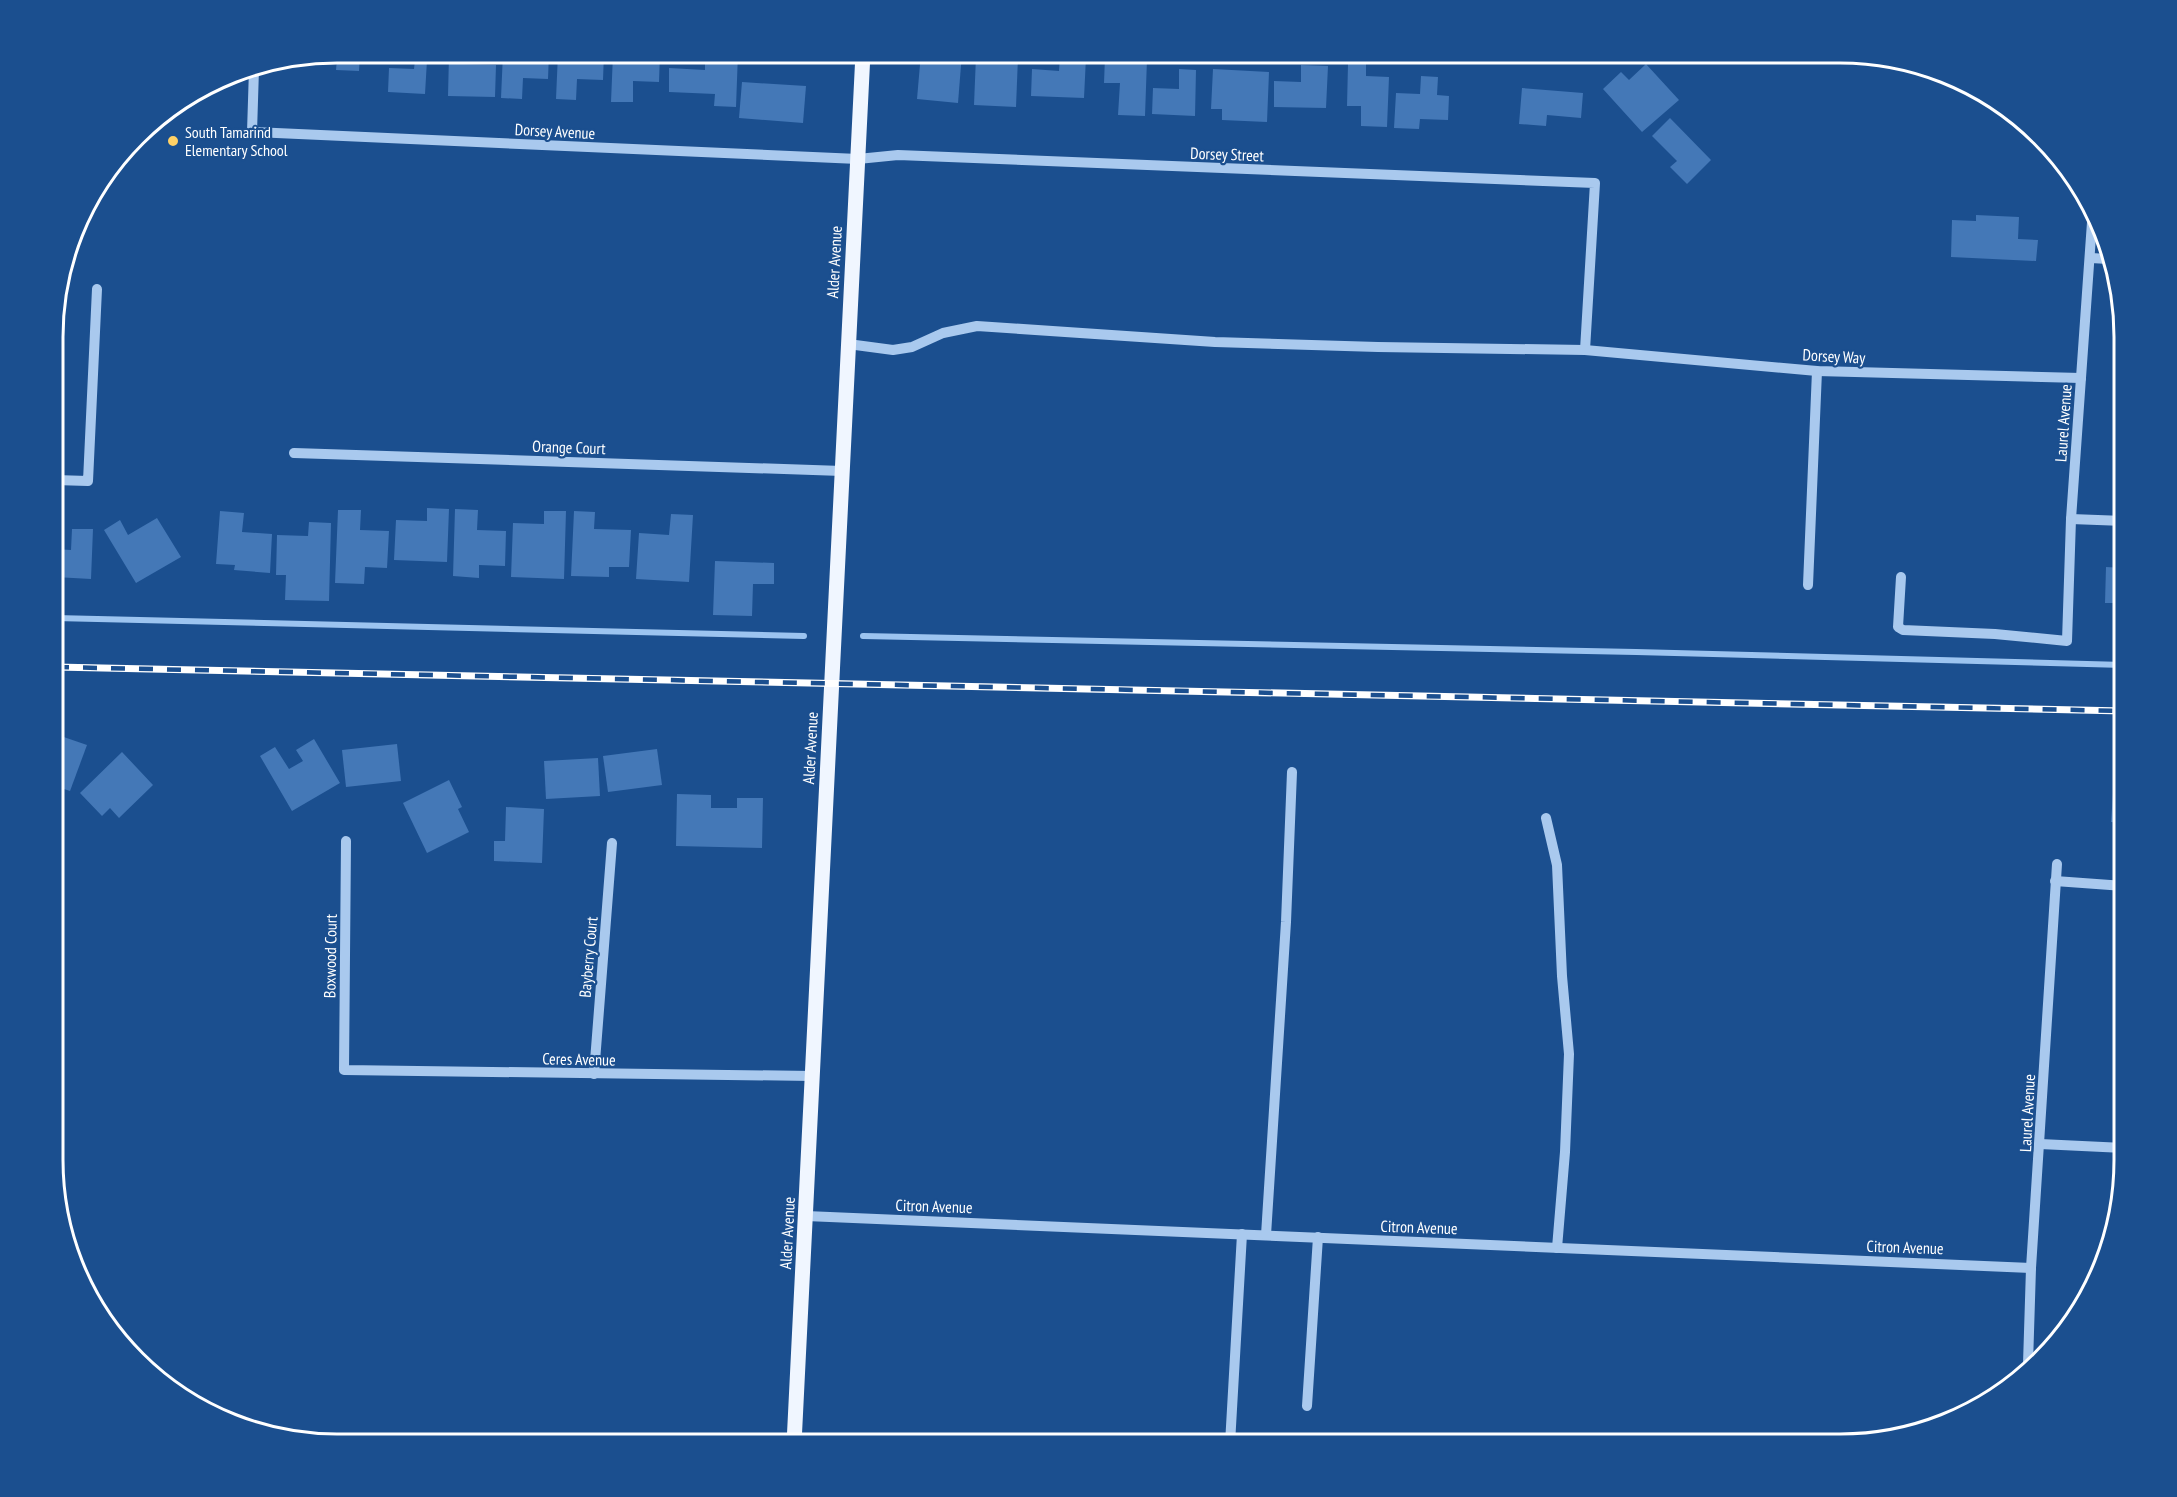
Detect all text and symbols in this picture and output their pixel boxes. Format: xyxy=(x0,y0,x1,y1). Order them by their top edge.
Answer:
street label: Dorsey Avenue xyxy=(514,119,596,143)
place label: South Tamarind Elementary School xyxy=(185,122,288,160)
marker: South Tamarind Elementary School xyxy=(166,134,180,148)
street label: Dorsey Street xyxy=(1190,143,1265,165)
street label: Alder Avenue xyxy=(822,225,846,299)
street label: Dorsey Way xyxy=(1802,344,1866,368)
street label: Laurel Avenue xyxy=(2050,383,2076,463)
street label: Orange Court xyxy=(532,436,607,458)
street label: Alder Avenue xyxy=(798,711,822,785)
street label: Boxwood Court xyxy=(319,913,341,998)
street label: Bayberry Court xyxy=(575,915,602,998)
street label: Ceres Avenue xyxy=(542,1048,616,1070)
street label: Laurel Avenue xyxy=(2015,1074,2039,1152)
street label: Citron Avenue xyxy=(895,1195,973,1217)
street label: Alder Avenue xyxy=(775,1196,799,1270)
street label: Citron Avenue xyxy=(1380,1216,1458,1238)
street label: Citron Avenue xyxy=(1866,1236,1944,1258)

